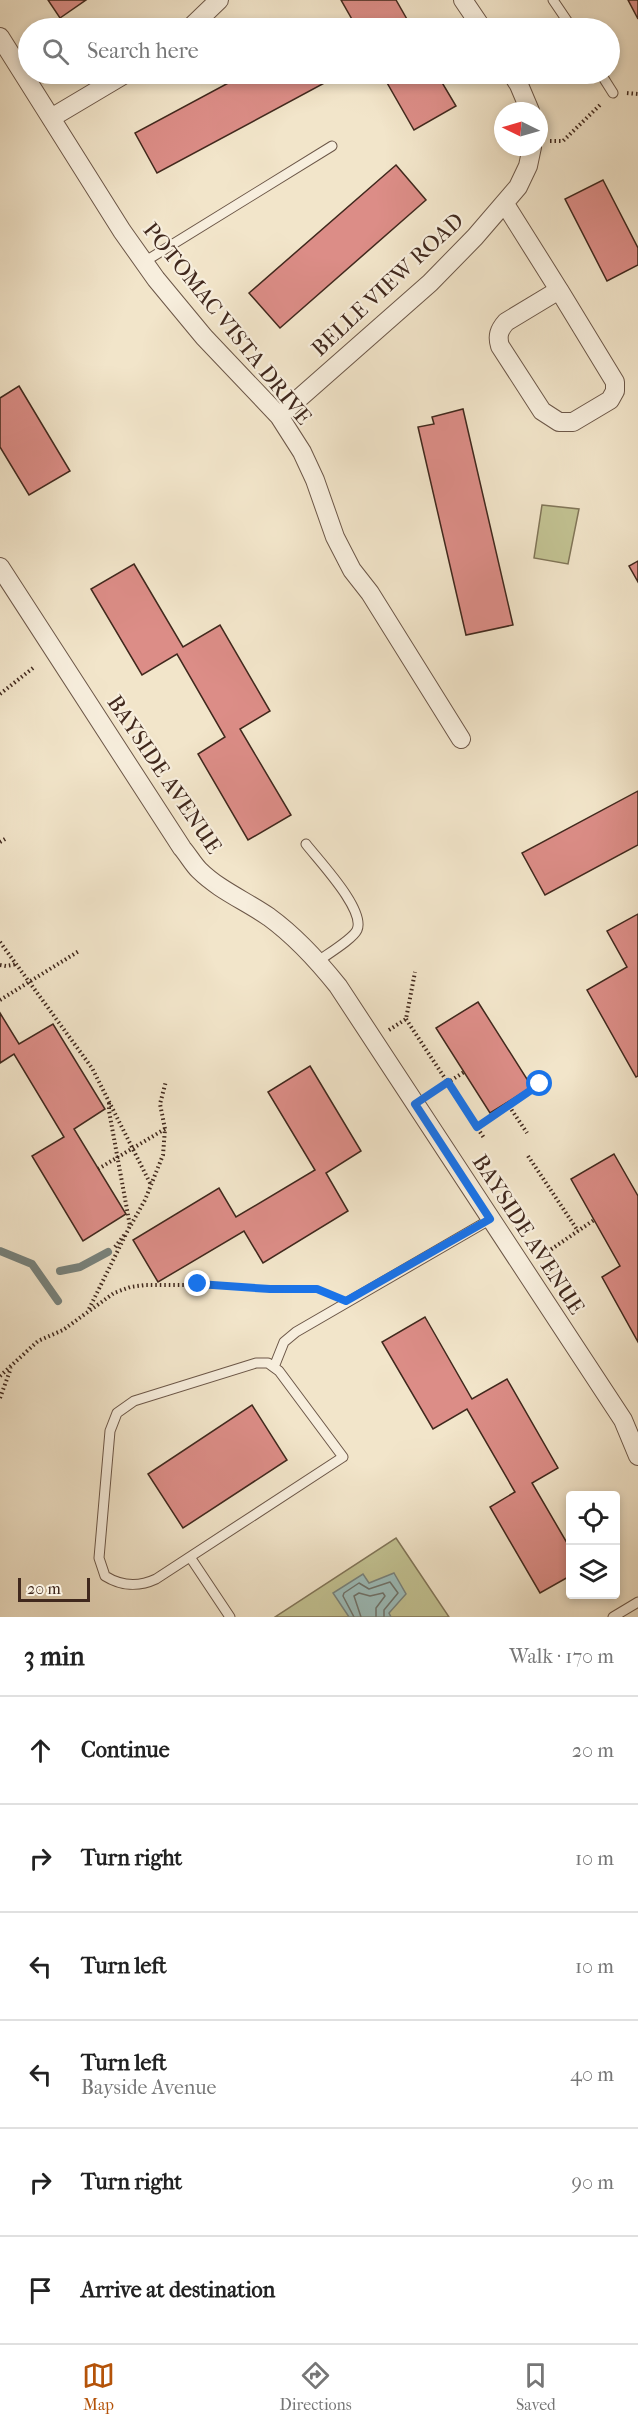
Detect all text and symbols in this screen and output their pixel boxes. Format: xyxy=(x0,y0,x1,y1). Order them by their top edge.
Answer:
search box xyxy=(18,18,620,84)
icon: search xyxy=(39,35,72,68)
text: Search here xyxy=(87,38,199,64)
north arrow xyxy=(494,102,548,156)
street label: BELLE VIEW ROAD xyxy=(306,208,469,362)
street label: POTOMAC VISTA DRIVE xyxy=(138,217,317,430)
street label: BAYSIDE AVENUE xyxy=(102,691,227,859)
route start xyxy=(526,1070,552,1096)
street label: BAYSIDE AVENUE xyxy=(467,1150,590,1319)
route end xyxy=(184,1270,210,1296)
map controls xyxy=(566,1491,620,1599)
button: locate xyxy=(566,1491,620,1545)
button: layers xyxy=(566,1545,620,1599)
scale bar xyxy=(18,1575,90,1602)
text: 20 m xyxy=(27,1579,61,1598)
text: 3 min xyxy=(24,1641,85,1672)
text: Walk · 170 m xyxy=(509,1645,614,1668)
icon: ahead xyxy=(24,1734,57,1767)
text: Continue xyxy=(81,1737,170,1763)
text: 20 m xyxy=(572,1739,614,1762)
icon: right xyxy=(24,1842,57,1875)
text: Turn right xyxy=(81,1845,182,1871)
text: 10 m xyxy=(575,1847,614,1870)
icon: left xyxy=(24,1950,57,1983)
text: Turn left xyxy=(81,1953,167,1979)
text: 10 m xyxy=(575,1955,614,1978)
text: Turn left xyxy=(81,2050,167,2076)
icon: left xyxy=(24,2058,57,2091)
text: 40 m xyxy=(570,2063,614,2086)
text: Bayside Avenue xyxy=(81,2076,216,2099)
icon: right xyxy=(24,2166,57,2199)
text: Turn right xyxy=(81,2169,182,2195)
text: 90 m xyxy=(572,2171,614,2194)
icon: arrive xyxy=(24,2274,57,2307)
text: Arrive at destination xyxy=(81,2277,275,2303)
tab: Map xyxy=(82,2359,115,2414)
tab: Directions xyxy=(280,2359,352,2414)
tab: Saved xyxy=(516,2359,556,2414)

